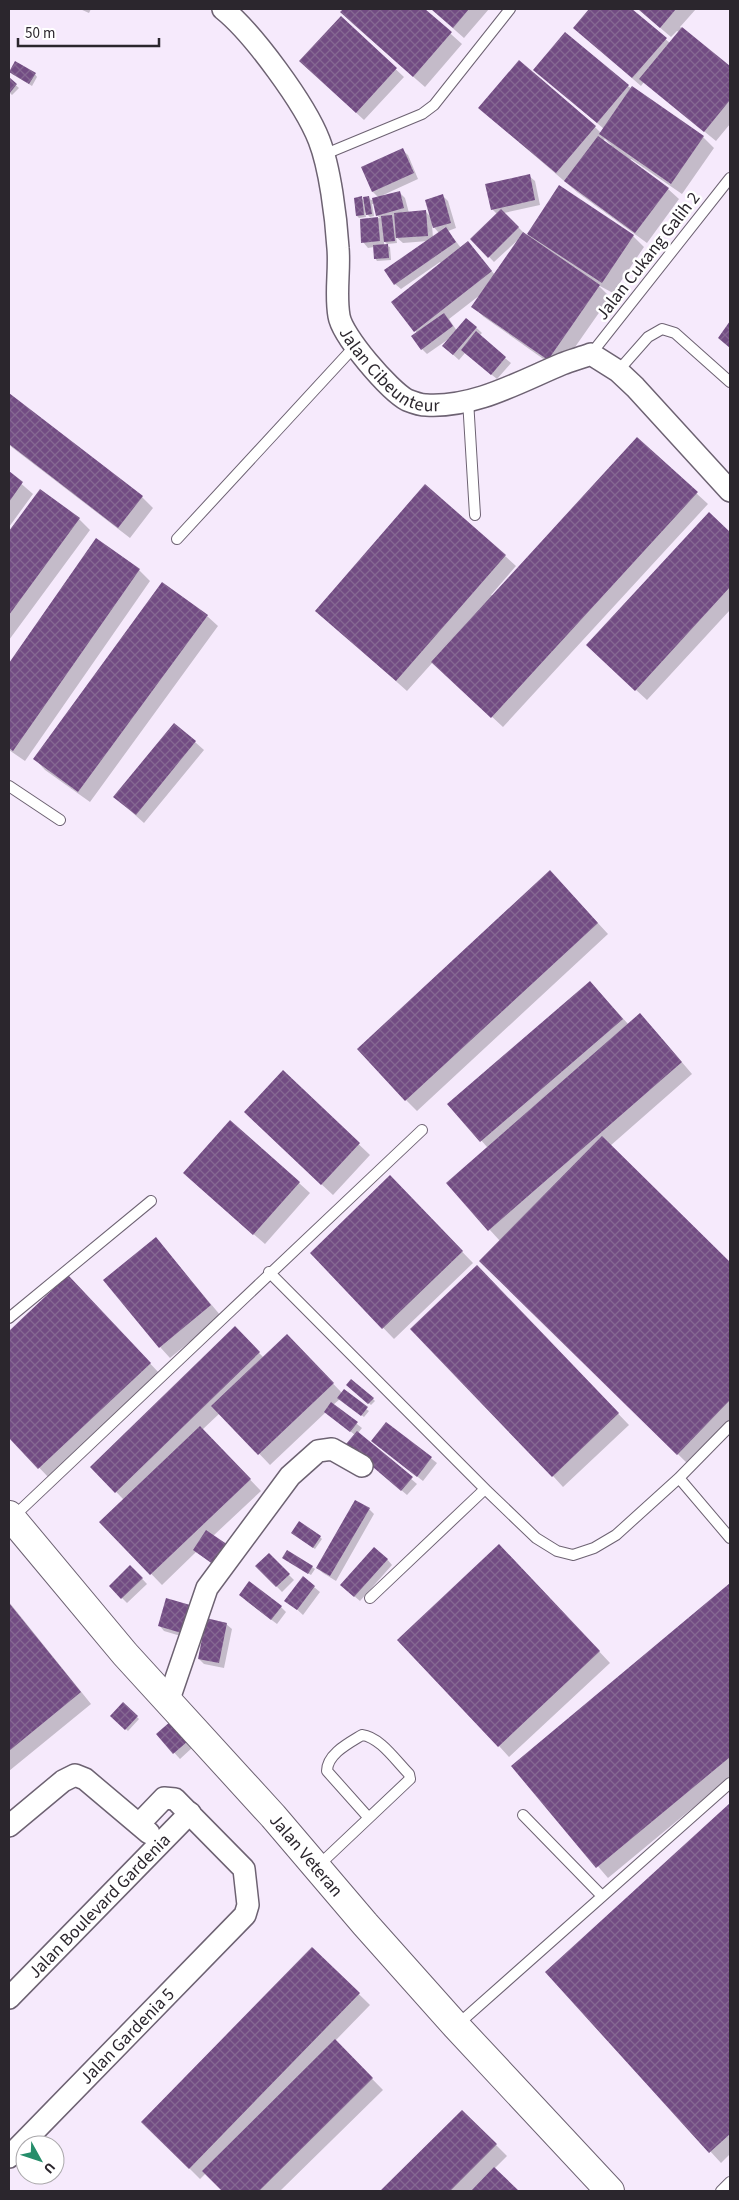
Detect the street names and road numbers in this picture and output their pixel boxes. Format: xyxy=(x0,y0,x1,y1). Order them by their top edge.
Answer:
street label: Jalan Cukang Galih 2 xyxy=(590,187,706,325)
street label: Jalan Cibeunteur xyxy=(333,322,441,418)
street label: Jalan Veteran xyxy=(264,1808,349,1902)
street label: Jalan Boulevard Gardenia xyxy=(22,1828,176,1984)
street label: Jalan Gardenia 5 xyxy=(74,1982,180,2090)

